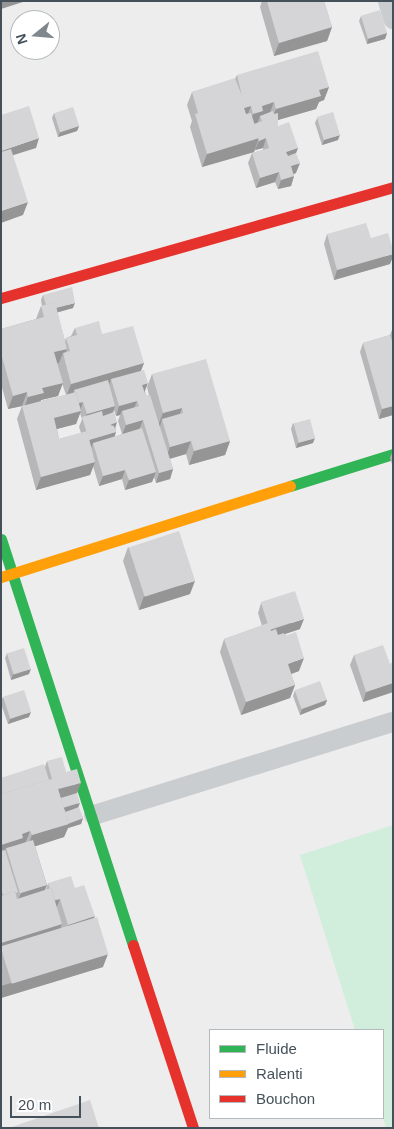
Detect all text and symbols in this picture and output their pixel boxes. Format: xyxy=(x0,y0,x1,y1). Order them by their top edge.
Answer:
north arrow xyxy=(10,10,60,60)
text: N xyxy=(12,32,31,46)
legend xyxy=(209,1029,384,1119)
text: Fluide xyxy=(256,1040,297,1057)
text: Ralenti xyxy=(256,1065,303,1082)
scale bar xyxy=(12,1086,84,1118)
text: Bouchon xyxy=(256,1090,315,1107)
text: 20 m xyxy=(18,1096,51,1113)

